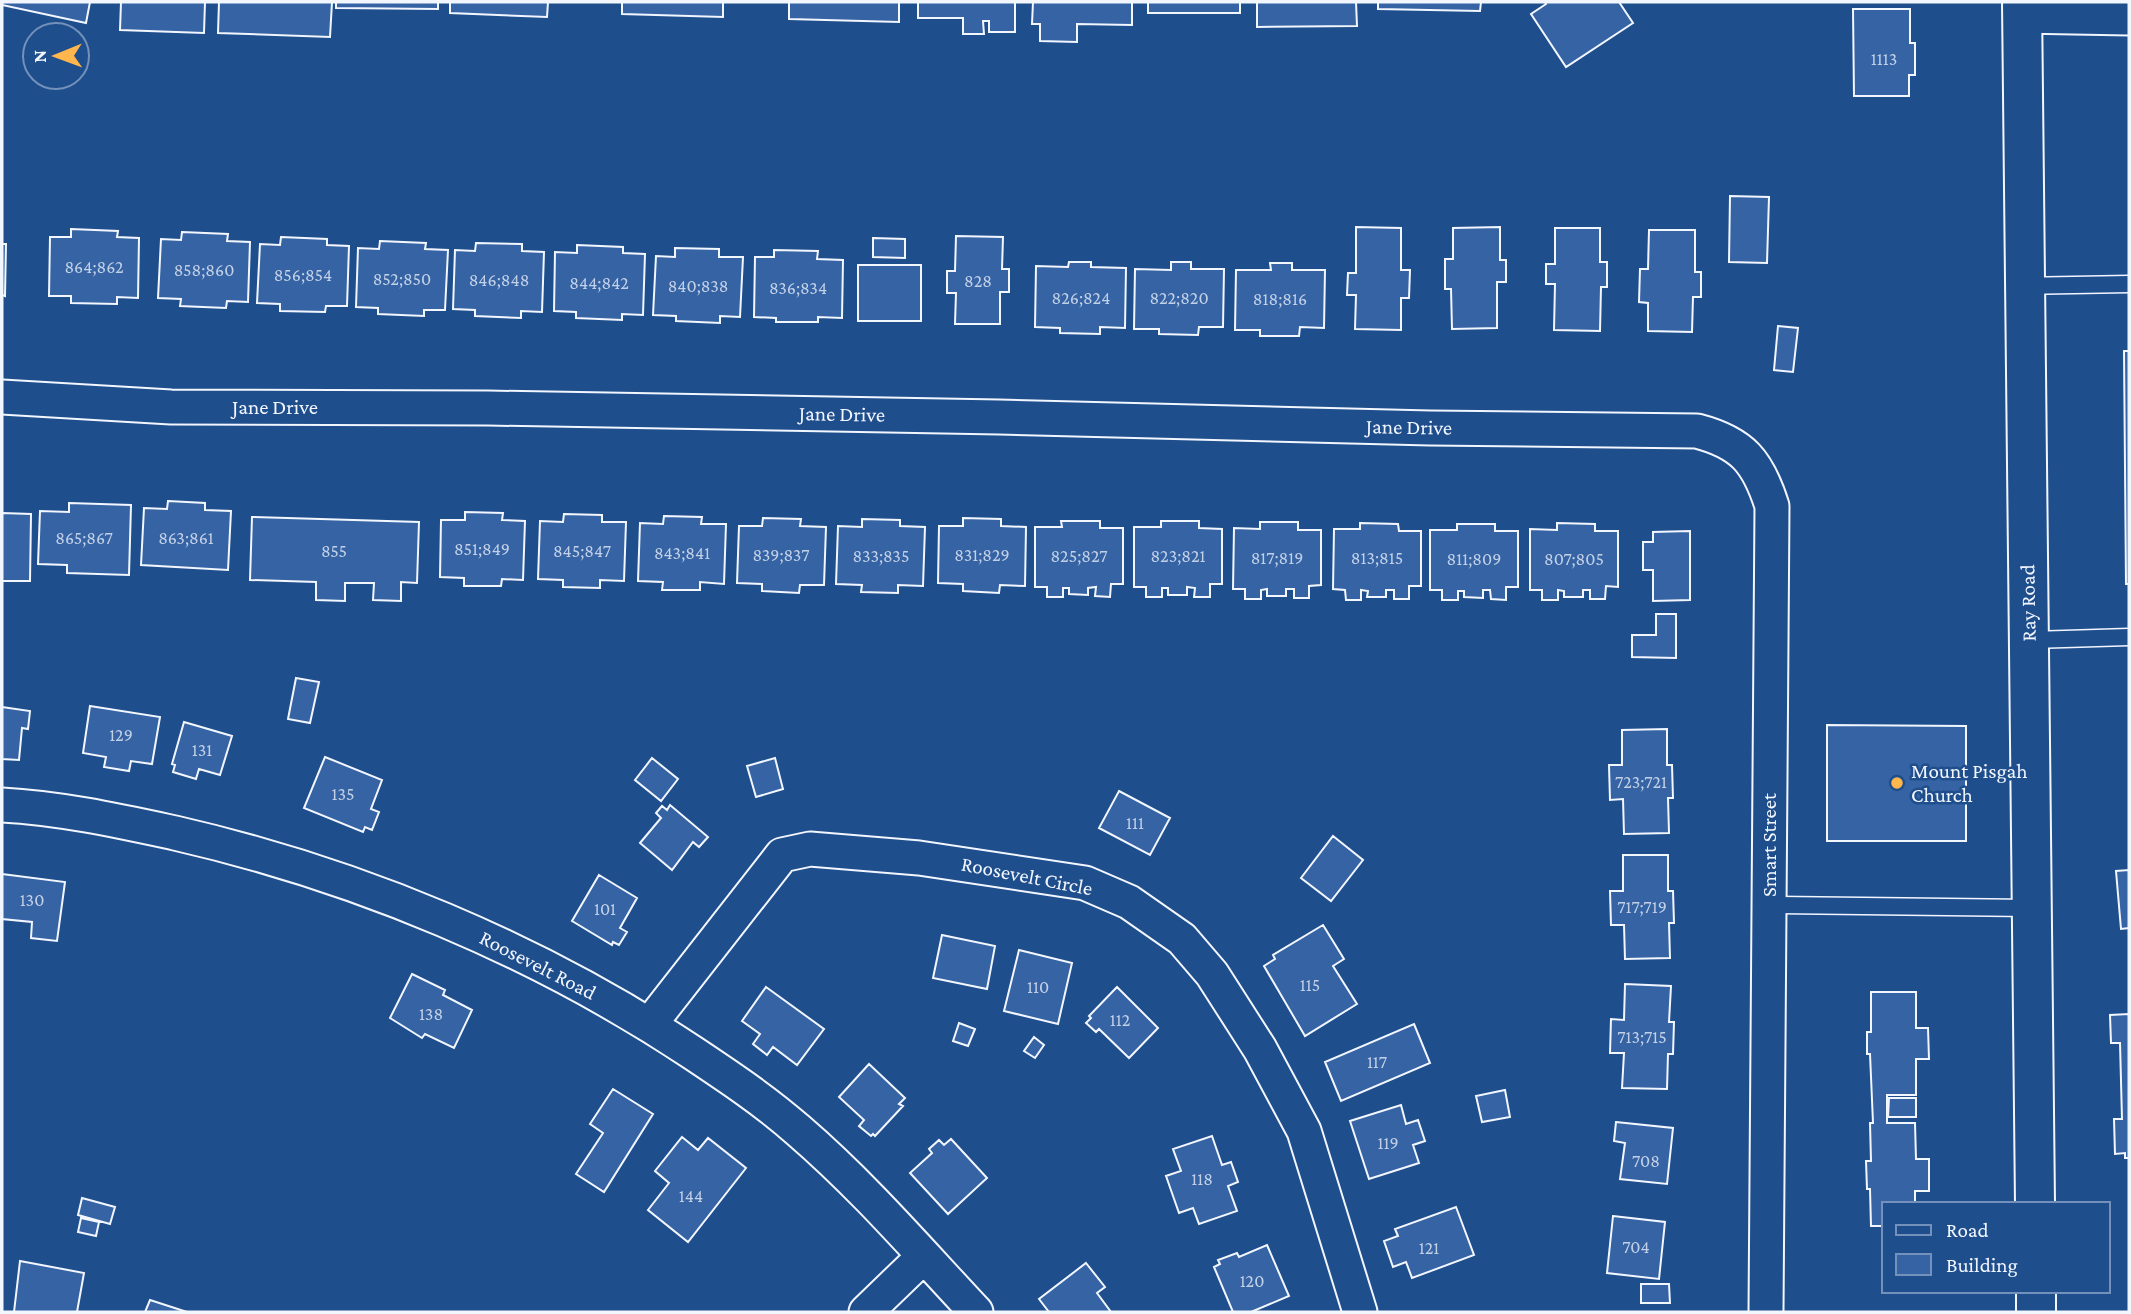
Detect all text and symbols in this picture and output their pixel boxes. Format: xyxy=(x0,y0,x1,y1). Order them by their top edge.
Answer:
north arrow xyxy=(21,21,91,91)
house number: 1113 xyxy=(1871,49,1897,69)
text: N xyxy=(29,50,50,63)
house number: 864;862 xyxy=(64,257,124,277)
house number: 858;860 xyxy=(174,260,234,280)
house number: 856;854 xyxy=(274,265,332,285)
house number: 852;850 xyxy=(373,269,431,289)
house number: 846;848 xyxy=(469,270,529,290)
house number: 828 xyxy=(964,271,992,291)
house number: 844;842 xyxy=(569,273,629,293)
house number: 840;838 xyxy=(668,276,728,296)
house number: 836;834 xyxy=(769,278,827,298)
house number: 826;824 xyxy=(1052,288,1110,308)
house number: 822;820 xyxy=(1149,288,1209,308)
house number: 818;816 xyxy=(1253,289,1307,309)
street label: Jane Drive xyxy=(230,395,318,419)
street label: Jane Drive xyxy=(797,401,885,427)
street label: Jane Drive xyxy=(1364,414,1452,440)
house number: 865;867 xyxy=(55,528,113,548)
house number: 863;861 xyxy=(158,528,214,548)
house number: 851;849 xyxy=(454,539,510,559)
house number: 855 xyxy=(321,541,347,561)
house number: 845;847 xyxy=(553,541,611,561)
house number: 843;841 xyxy=(654,543,710,563)
house number: 839;837 xyxy=(752,545,810,565)
house number: 831;829 xyxy=(954,545,1010,565)
house number: 833;835 xyxy=(853,546,909,566)
house number: 825;827 xyxy=(1051,546,1108,566)
house number: 823;821 xyxy=(1151,546,1206,566)
house number: 817;819 xyxy=(1251,548,1303,568)
house number: 813;815 xyxy=(1351,548,1403,568)
house number: 811;809 xyxy=(1447,549,1501,569)
house number: 807;805 xyxy=(1544,549,1604,569)
street label: Ray Road xyxy=(2015,564,2041,642)
house number: 129 xyxy=(109,725,133,745)
house number: 131 xyxy=(192,740,212,760)
place label: Mount Pisgah Church xyxy=(1911,759,2027,807)
house number: 723;721 xyxy=(1615,772,1667,792)
marker: Mount Pisgah Church xyxy=(1889,775,1905,791)
house number: 135 xyxy=(331,784,355,804)
street label: Smart Street xyxy=(1757,792,1781,897)
house number: 111 xyxy=(1126,813,1144,833)
street label: Roosevelt Circle xyxy=(959,852,1095,900)
house number: 130 xyxy=(20,890,44,910)
house number: 717;719 xyxy=(1617,897,1667,917)
house number: 101 xyxy=(594,899,616,919)
street label: Roosevelt Road xyxy=(476,925,600,1005)
house number: 115 xyxy=(1300,975,1320,995)
house number: 110 xyxy=(1027,977,1049,997)
house number: 138 xyxy=(419,1004,443,1024)
house number: 112 xyxy=(1110,1010,1130,1030)
house number: 713;715 xyxy=(1617,1027,1667,1047)
house number: 117 xyxy=(1367,1052,1387,1072)
house number: 119 xyxy=(1377,1133,1399,1153)
house number: 708 xyxy=(1632,1151,1660,1171)
house number: 118 xyxy=(1191,1169,1213,1189)
house number: 144 xyxy=(679,1186,703,1206)
legend xyxy=(1882,1202,2110,1293)
text: Road xyxy=(1946,1218,1989,1242)
house number: 704 xyxy=(1622,1237,1650,1257)
house number: 121 xyxy=(1419,1238,1439,1258)
text: Building xyxy=(1946,1253,2018,1277)
house number: 120 xyxy=(1240,1271,1264,1291)

